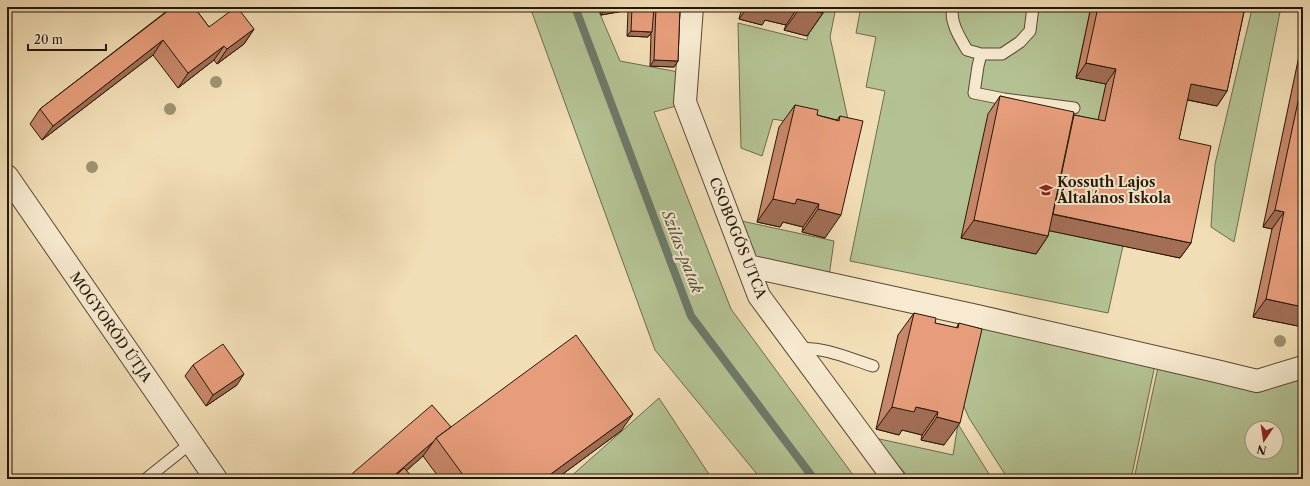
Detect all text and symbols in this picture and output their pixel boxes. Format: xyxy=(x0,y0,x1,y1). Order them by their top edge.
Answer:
scale bar xyxy=(28,26,106,52)
text: 20 m xyxy=(34,32,63,47)
place label: Kossuth Lajos Általános Iskola xyxy=(1056,173,1172,207)
street label: CSOBOGÓS UTCA xyxy=(705,174,772,302)
school or university icon: Kossuth Lajos Általános Iskola xyxy=(1038,182,1054,198)
water label: Szilas-patak xyxy=(658,207,707,296)
street label: MOGYORÓD ÚTJA xyxy=(66,268,157,386)
north arrow xyxy=(1244,420,1284,460)
text: N xyxy=(1255,442,1268,458)

